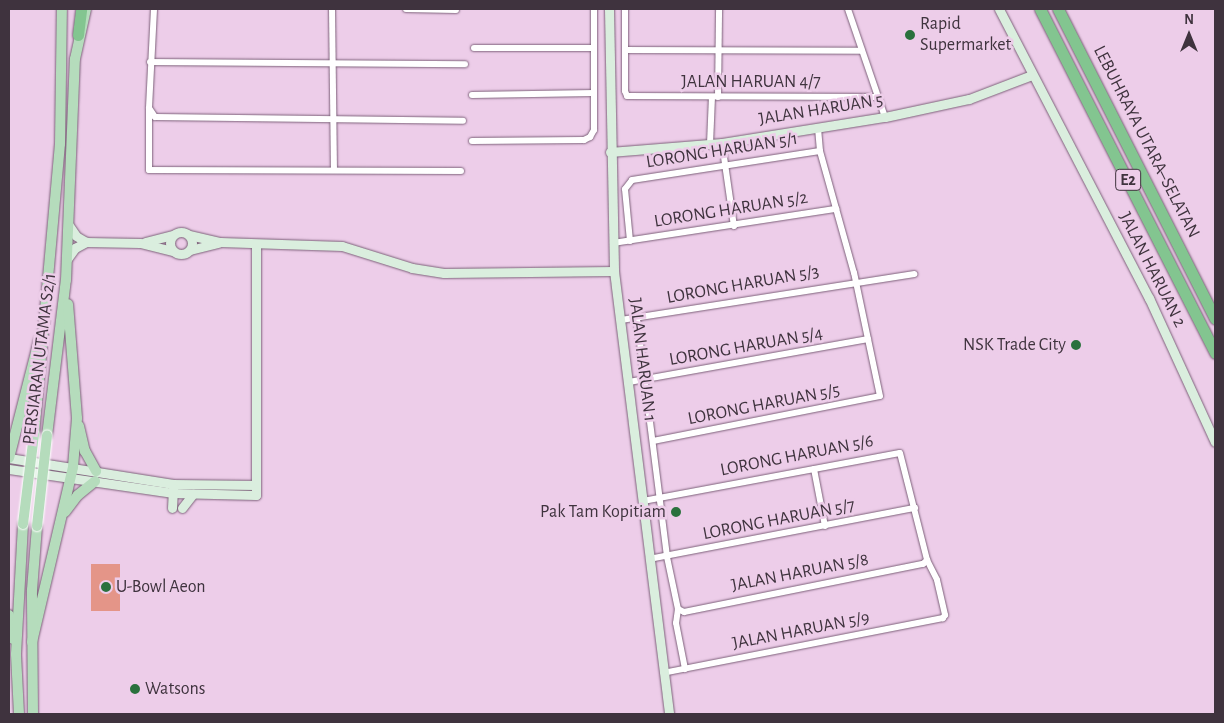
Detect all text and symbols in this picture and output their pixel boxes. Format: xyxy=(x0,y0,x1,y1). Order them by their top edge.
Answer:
north arrow xyxy=(1164,10,1214,60)
text: N xyxy=(1184,13,1194,27)
place label: Rapid Supermarket xyxy=(920,14,1011,56)
marker: Rapid Supermarket xyxy=(904,29,916,41)
street label: LEBUHRAYA UTARA–SELATAN xyxy=(1088,42,1204,242)
street label: JALAN HARUAN 4/7 xyxy=(681,71,821,93)
street label: JALAN HARUAN 5 xyxy=(757,90,885,130)
street label: LORONG HARUAN 5/1 xyxy=(645,128,799,174)
road number: E2 xyxy=(1114,166,1142,194)
street label: LORONG HARUAN 5/2 xyxy=(653,187,809,233)
street label: JALAN HARUAN 2 xyxy=(1114,209,1190,331)
street label: LORONG HARUAN 5/3 xyxy=(665,261,821,309)
street label: PERSIARAN UTAMA S2/1 xyxy=(19,272,61,446)
street label: JALAN HARUAN 1 xyxy=(624,297,660,423)
street label: LORONG HARUAN 5/4 xyxy=(668,323,824,371)
place label: NSK Trade City xyxy=(963,334,1066,356)
marker: NSK Trade City xyxy=(1070,339,1082,351)
street label: LORONG HARUAN 5/5 xyxy=(686,380,842,430)
street label: LORONG HARUAN 5/6 xyxy=(719,431,875,481)
street label: LORONG HARUAN 5/7 xyxy=(701,495,857,545)
place label: Pak Tam Kopitiam xyxy=(540,501,666,523)
marker: Pak Tam Kopitiam xyxy=(670,506,682,518)
street label: JALAN HARUAN 5/8 xyxy=(730,549,870,597)
place label: U-Bowl Aeon xyxy=(116,576,206,598)
marker: U-Bowl Aeon xyxy=(100,581,112,593)
street label: JALAN HARUAN 5/9 xyxy=(731,607,871,655)
place label: Watsons xyxy=(145,678,205,700)
marker: Watsons xyxy=(129,683,141,695)

